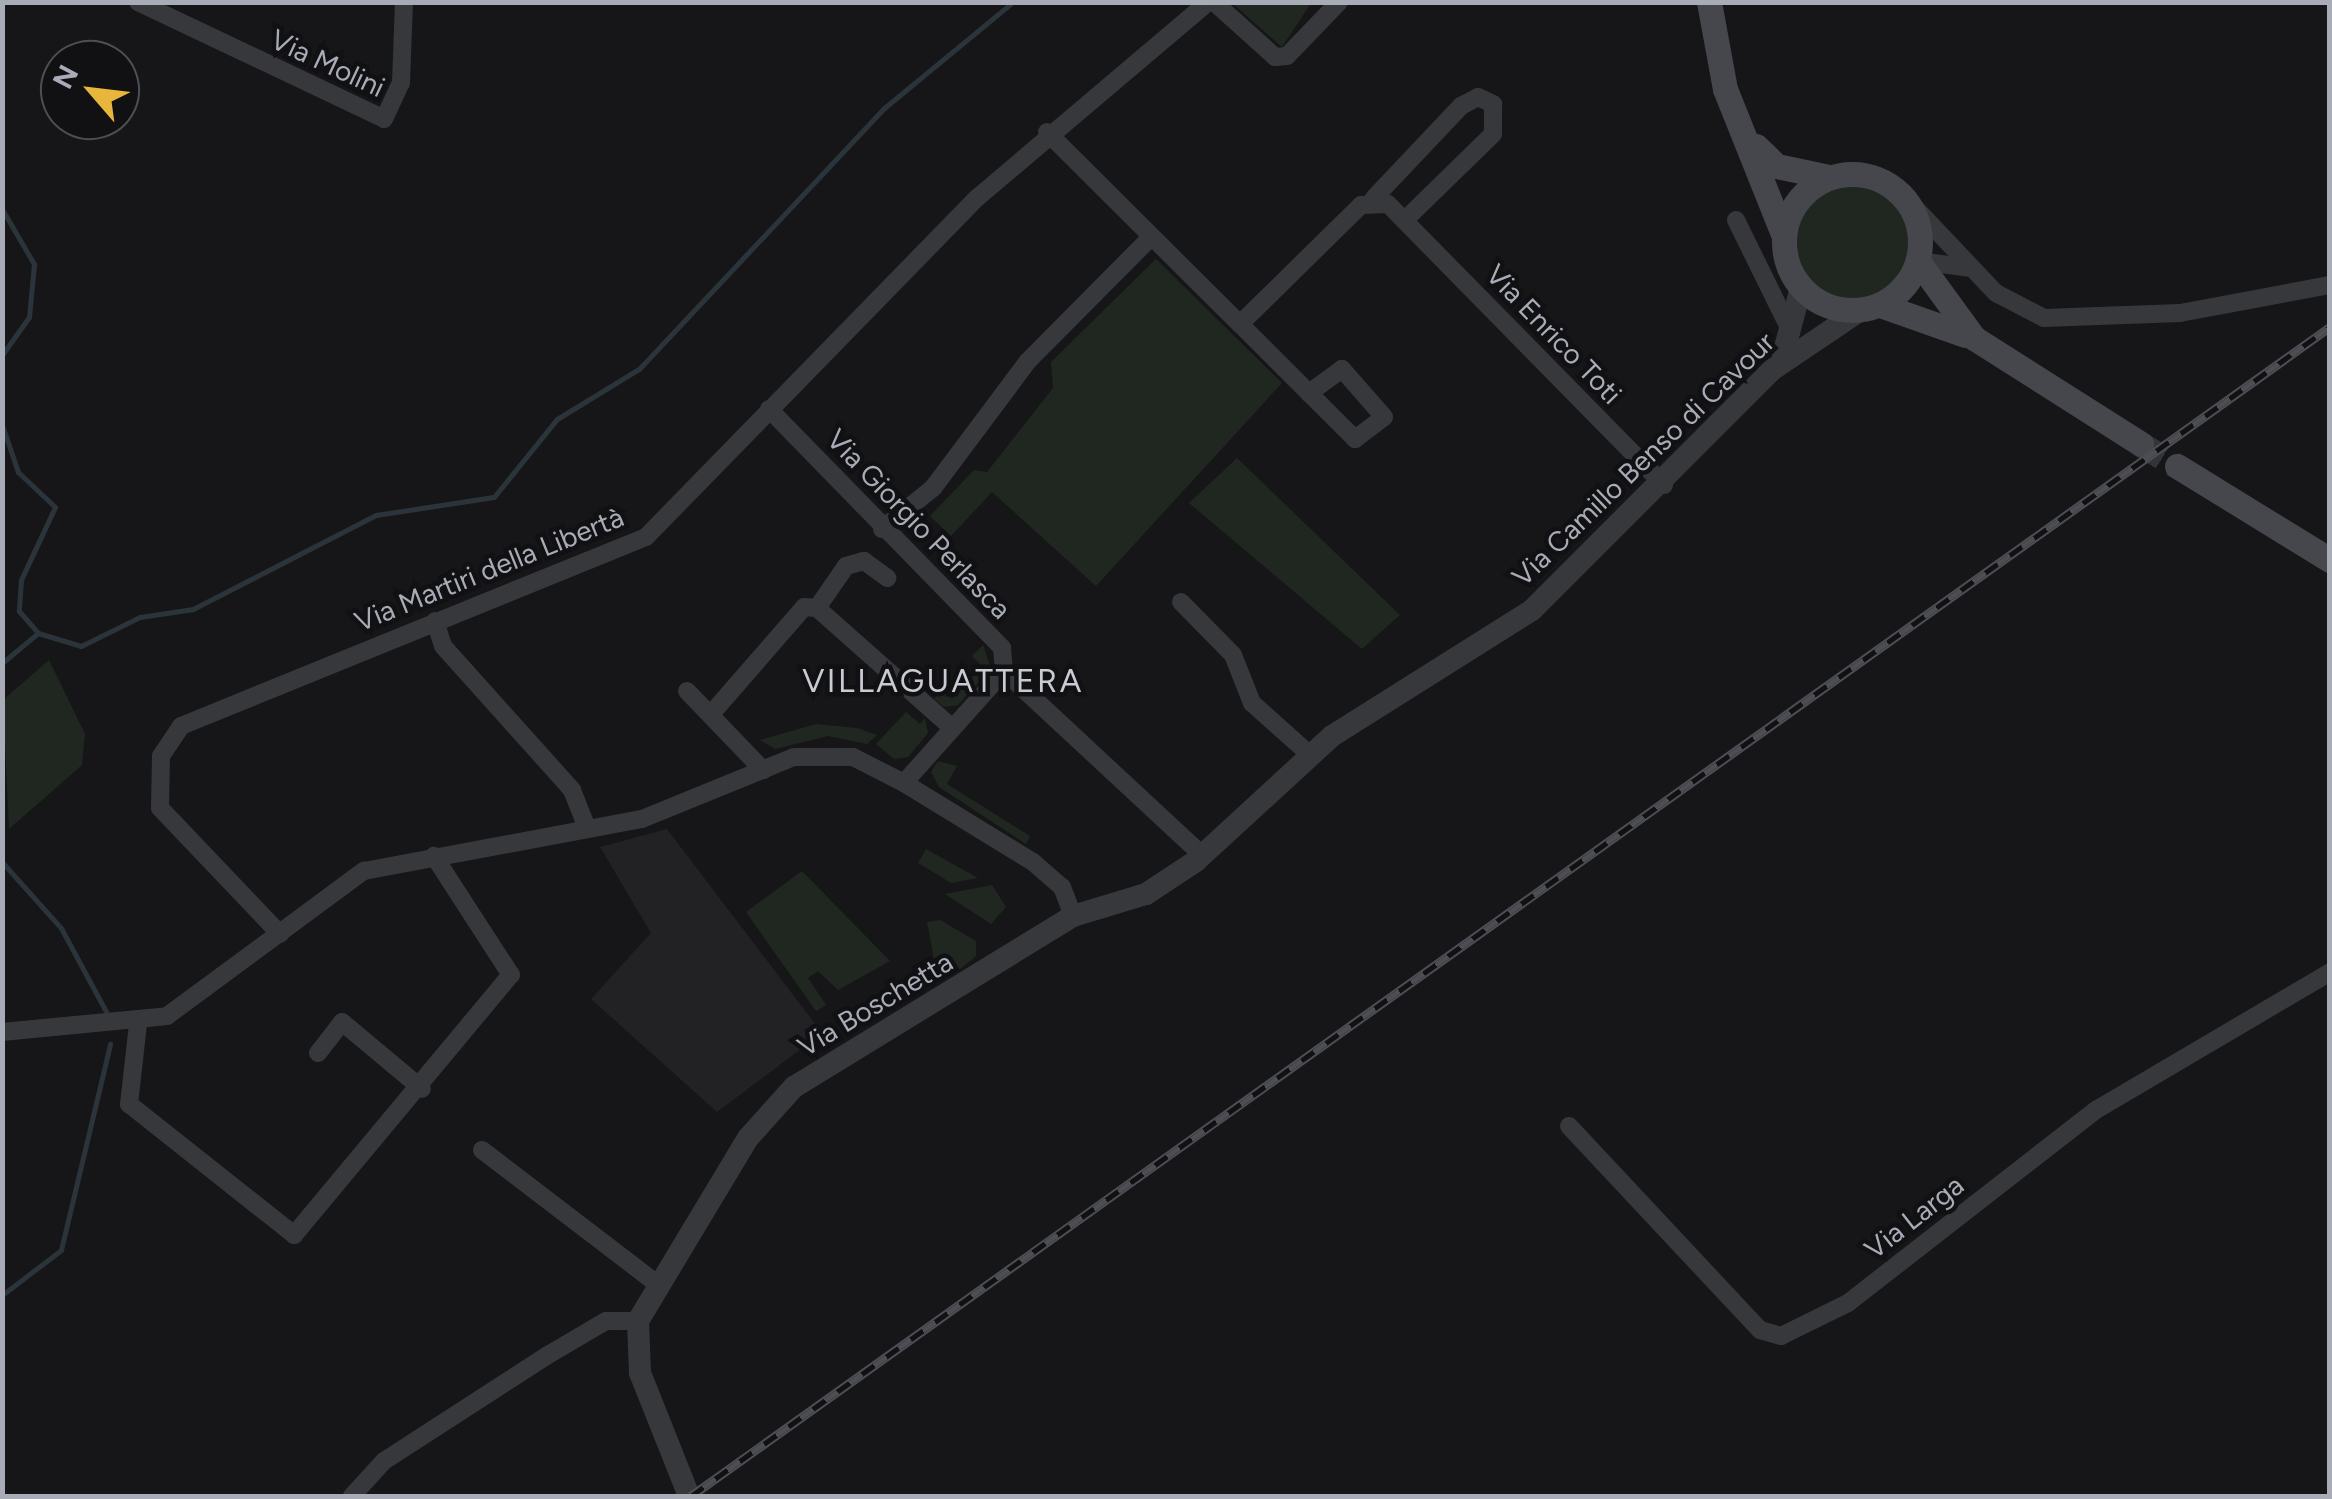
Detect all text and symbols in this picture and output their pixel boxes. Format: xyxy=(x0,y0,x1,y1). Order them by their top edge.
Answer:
street label: Via Molini xyxy=(266,22,390,104)
north arrow xyxy=(40,40,140,140)
text: N xyxy=(45,59,85,94)
street label: Via Enrico Toti xyxy=(1479,257,1629,411)
street label: Via Camillo Benso di Cavour xyxy=(1505,325,1781,593)
street label: Via Giorgio Perlasca xyxy=(820,422,1018,626)
street label: Via Martiri della Libertà xyxy=(350,500,628,638)
district label: VILLAGUATTERA xyxy=(802,662,1084,700)
street label: Via Boschetta xyxy=(791,945,959,1063)
street label: Via Larga xyxy=(1858,1168,1970,1266)

